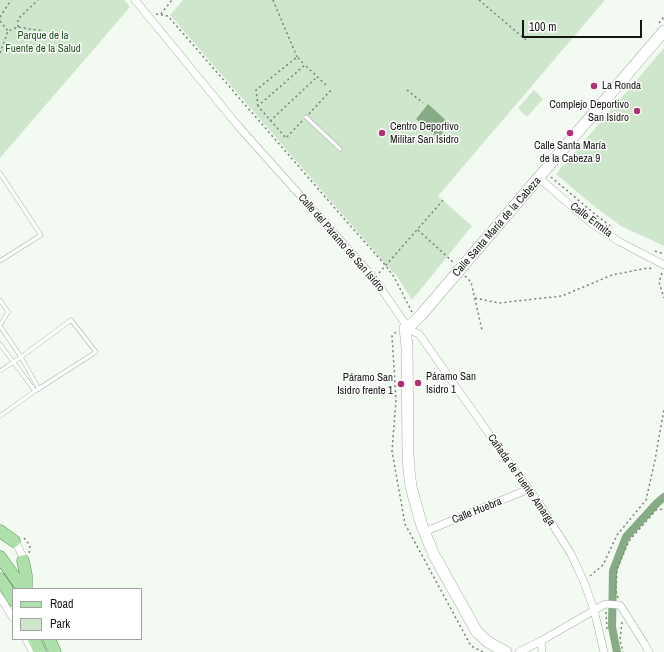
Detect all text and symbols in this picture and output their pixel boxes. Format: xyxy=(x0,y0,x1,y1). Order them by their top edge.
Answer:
scale bar xyxy=(524,12,644,38)
text: 100 m xyxy=(529,19,556,35)
park label: Parque de la Fuente de la Salud xyxy=(5,29,81,55)
place label: La Ronda xyxy=(602,79,641,93)
marker: La Ronda xyxy=(589,81,599,91)
place label: Complejo Deportivo San Isidro xyxy=(549,98,629,124)
marker: Complejo Deportivo San Isidro xyxy=(632,106,642,116)
place label: Centro Deportivo Militar San Isidro xyxy=(390,120,459,146)
marker: Centro Deportivo Militar San Isidro xyxy=(377,128,387,138)
marker: Calle Santa María de la Cabeza 9 xyxy=(565,128,575,138)
place label: Calle Santa María de la Cabeza 9 xyxy=(534,139,606,165)
street label: Calle Santa María de la Cabeza xyxy=(450,174,544,280)
street label: Calle del Páramo de San Isidro xyxy=(295,191,387,295)
street label: Calle Ermita xyxy=(567,200,615,240)
place label: Páramo San Isidro 1 xyxy=(426,370,476,396)
place label: Páramo San Isidro frente 1 xyxy=(337,371,393,397)
marker: Páramo San Isidro 1 xyxy=(413,378,423,388)
marker: Páramo San Isidro frente 1 xyxy=(396,379,406,389)
street label: Cañada de Fuente Amarga xyxy=(484,432,558,528)
street label: Calle Huebra xyxy=(450,495,504,527)
legend xyxy=(12,588,142,640)
text: Road xyxy=(50,596,74,612)
text: Park xyxy=(50,616,70,632)

